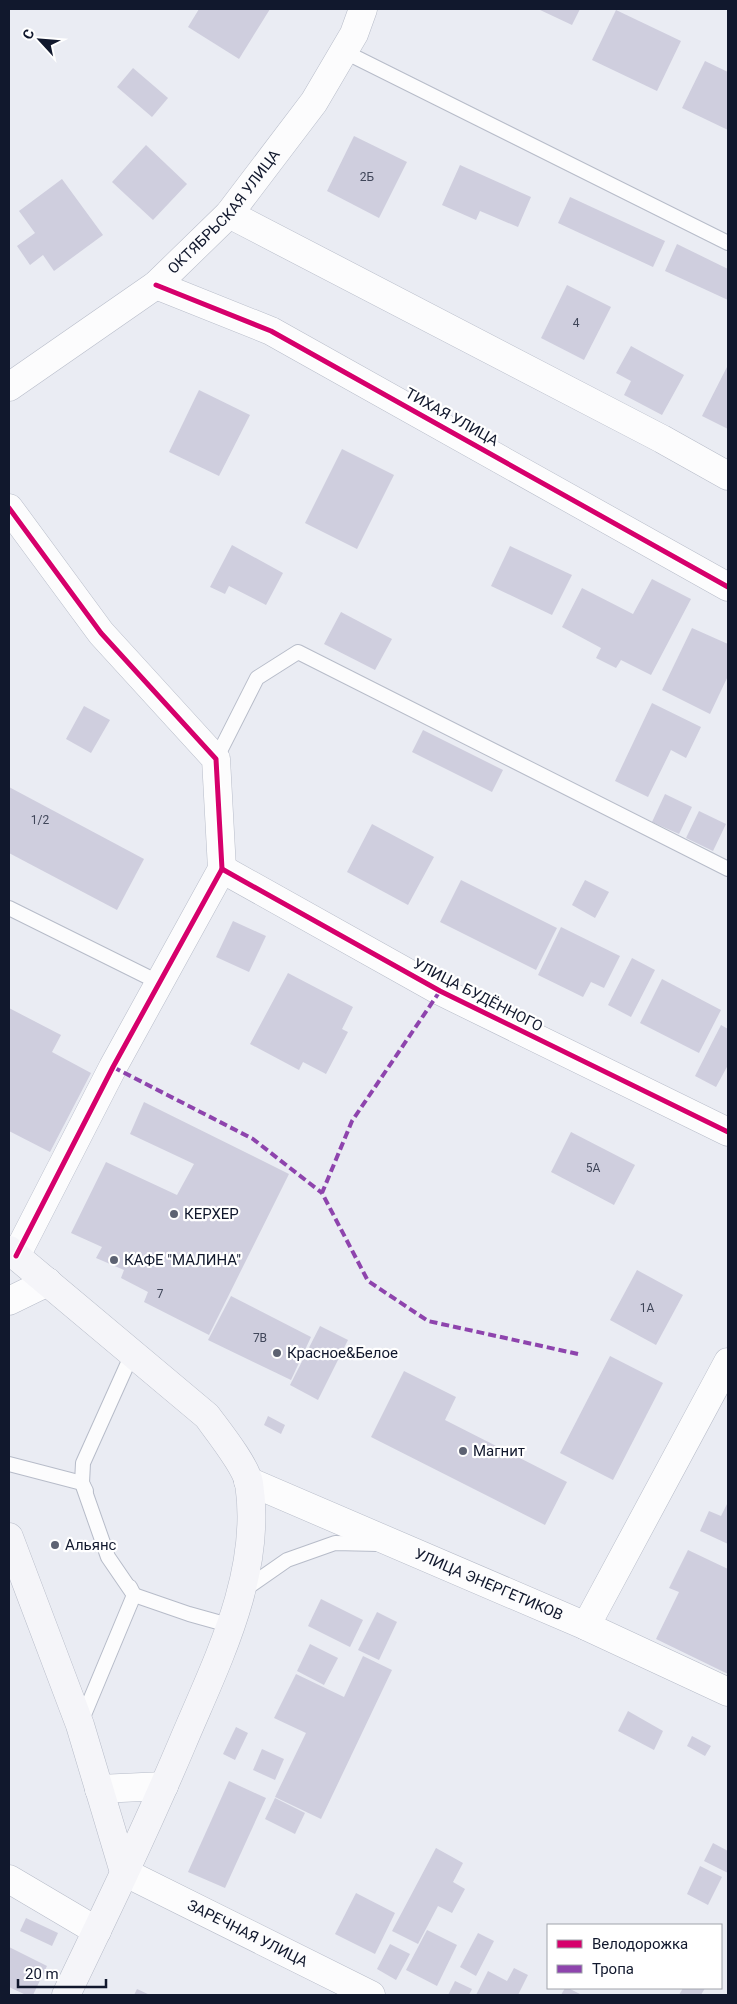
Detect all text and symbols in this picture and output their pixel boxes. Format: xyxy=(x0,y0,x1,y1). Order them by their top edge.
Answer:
north arrow xyxy=(15,15,65,65)
text: С xyxy=(19,27,38,42)
street label: ОКТЯБРЬСКАЯ УЛИЦА xyxy=(164,146,284,278)
house number: 2Б xyxy=(360,170,375,184)
house number: 4 xyxy=(573,316,580,330)
street label: ТИХАЯ УЛИЦА xyxy=(402,384,502,450)
house number: 1/2 xyxy=(31,813,49,827)
street label: УЛИЦА БУДЁННОГО xyxy=(410,955,546,1035)
house number: 5А xyxy=(586,1161,600,1175)
place label: КЕРХЕР xyxy=(184,1205,239,1223)
marker: КЕРХЕР xyxy=(168,1208,180,1220)
place label: КАФЕ "МАЛИНА" xyxy=(124,1251,241,1269)
marker: КАФЕ "МАЛИНА" xyxy=(108,1254,120,1266)
house number: 7 xyxy=(157,1287,164,1301)
house number: 1А xyxy=(640,1301,654,1315)
house number: 7В xyxy=(253,1331,267,1345)
place label: Красное&Белое xyxy=(287,1344,398,1362)
marker: Красное&Белое xyxy=(271,1347,283,1359)
place label: Магнит xyxy=(473,1442,525,1460)
marker: Магнит xyxy=(457,1445,469,1457)
place label: Альянс xyxy=(65,1536,117,1554)
marker: Альянс xyxy=(49,1539,61,1551)
street label: УЛИЦА ЭНЕРГЕТИКОВ xyxy=(412,1545,566,1624)
street label: ЗАРЕЧНАЯ УЛИЦА xyxy=(184,1896,311,1971)
legend xyxy=(547,1924,722,1989)
text: Велодорожка xyxy=(592,1935,688,1953)
scale bar xyxy=(18,1956,105,1988)
text: Тропа xyxy=(592,1960,634,1978)
text: 20 m xyxy=(25,1965,59,1983)

